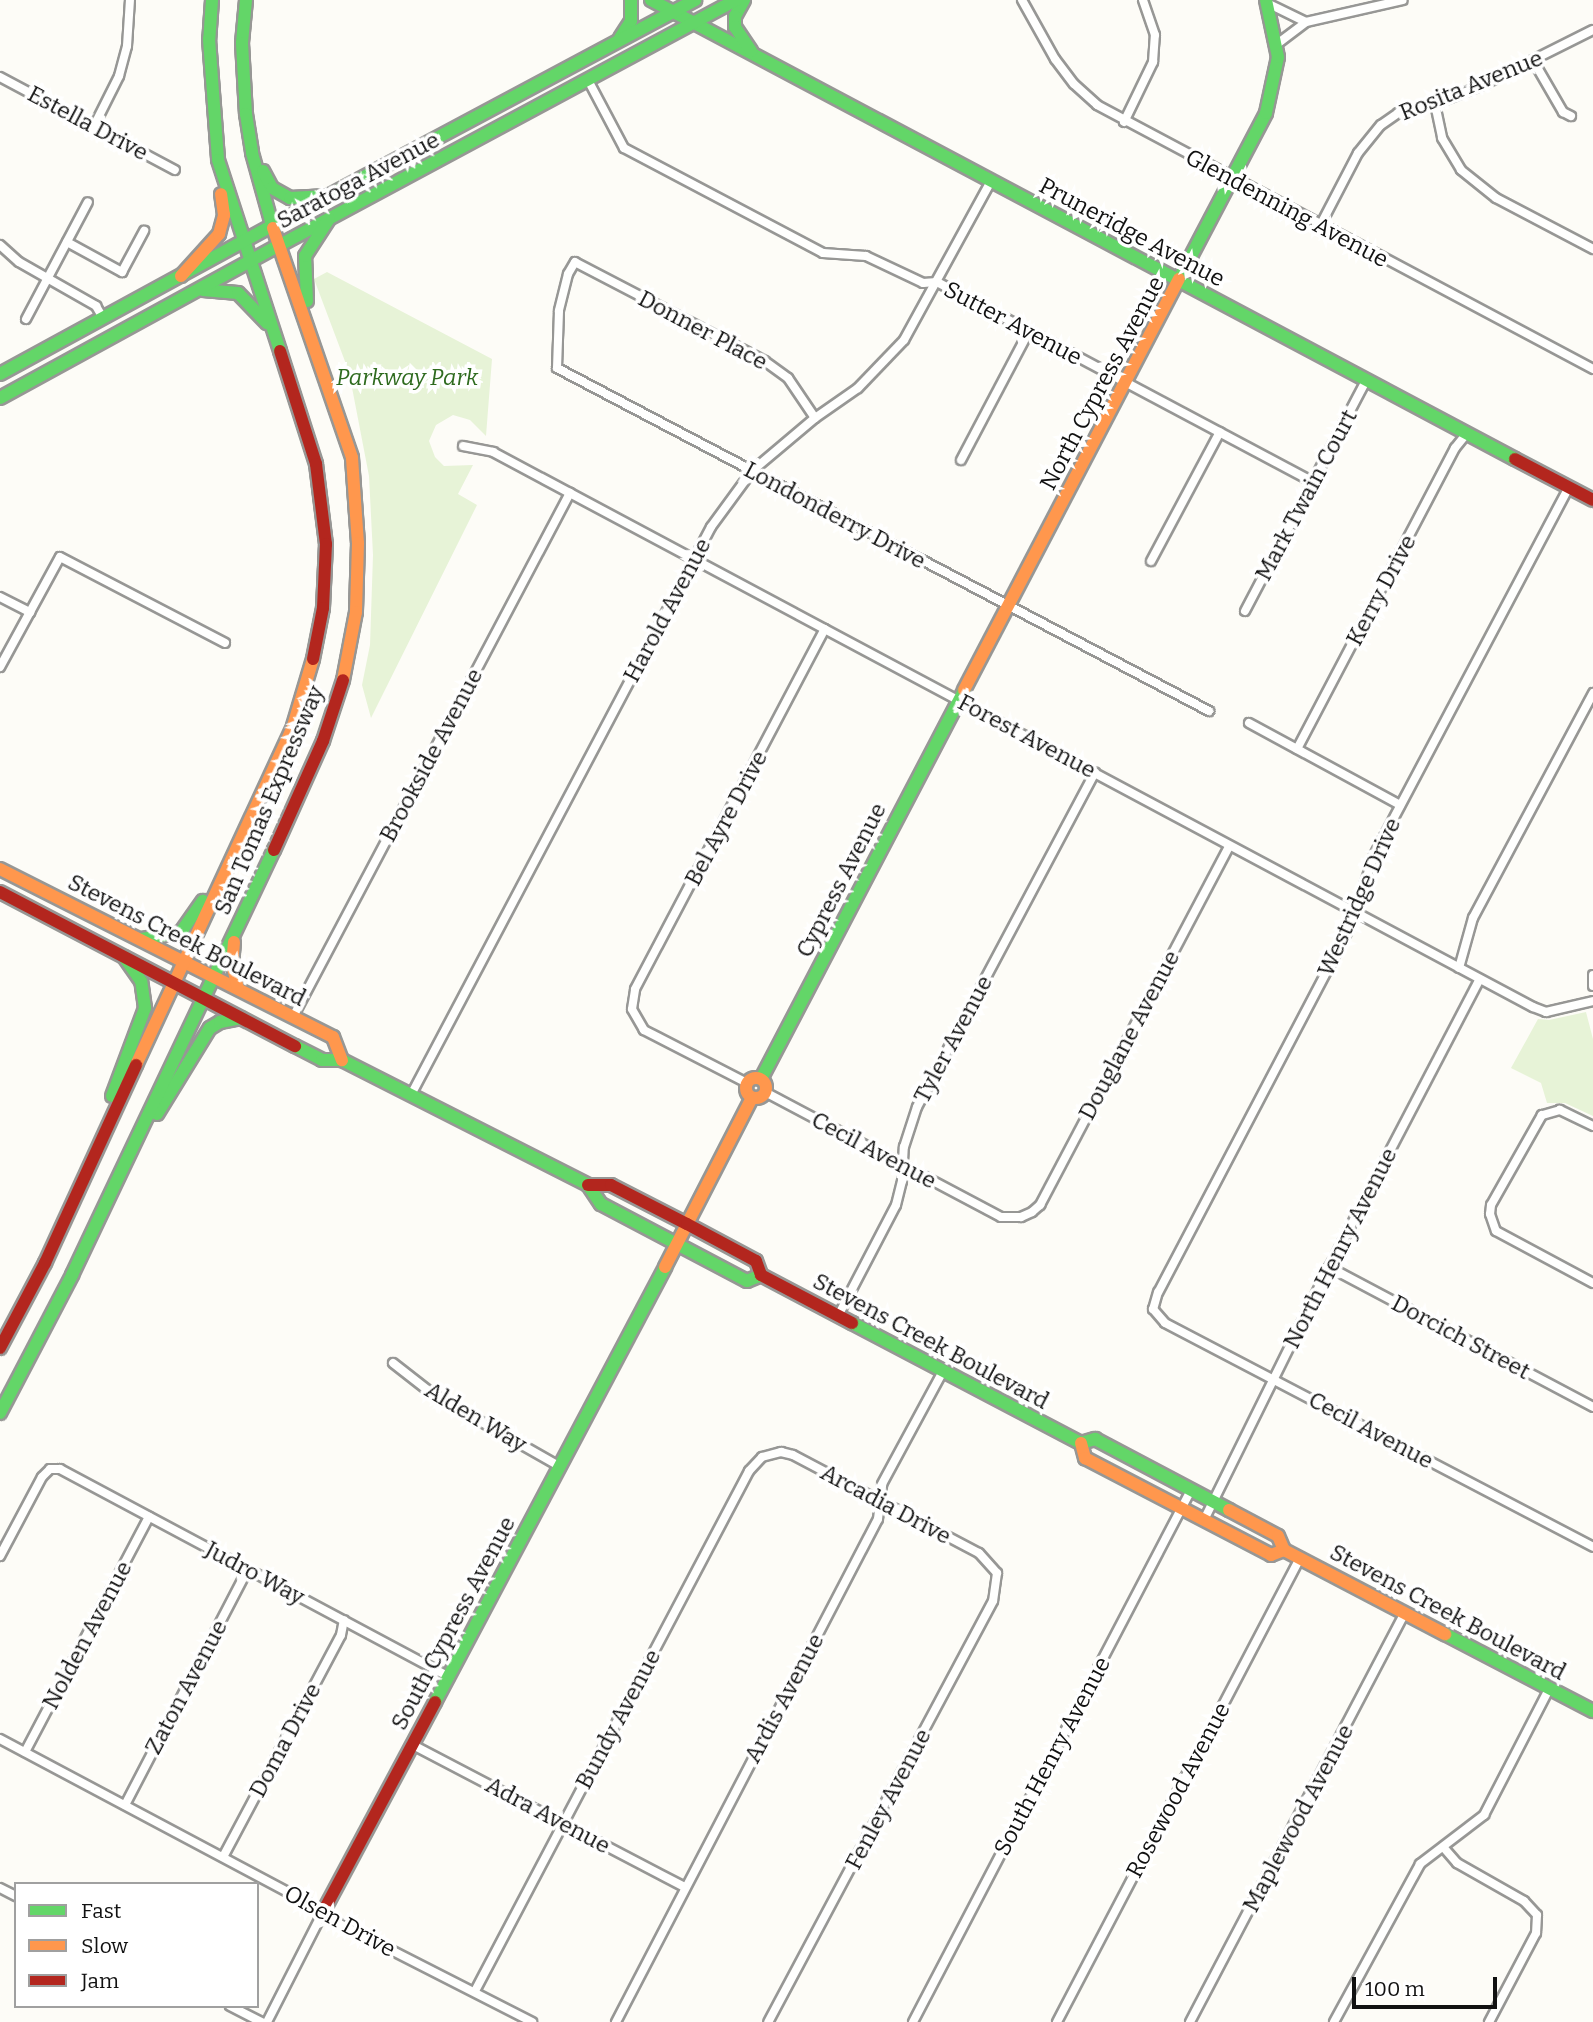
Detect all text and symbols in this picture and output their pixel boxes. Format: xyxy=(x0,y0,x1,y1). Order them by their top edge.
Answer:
street label: Rosita Avenue xyxy=(1395,44,1547,126)
street label: Estella Drive xyxy=(23,80,153,166)
street label: Saratoga Avenue xyxy=(272,126,444,234)
street label: Glendenning Avenue xyxy=(1181,143,1393,273)
street label: Pruneridge Avenue xyxy=(1035,171,1229,293)
street label: North Cypress Avenue xyxy=(1034,271,1170,495)
street label: Sutter Avenue xyxy=(939,275,1087,371)
street label: Donner Place xyxy=(634,284,772,376)
park label: Parkway Park xyxy=(336,363,478,391)
street label: Mark Twain Court xyxy=(1249,405,1363,585)
street label: Londonderry Drive xyxy=(740,455,930,575)
street label: Kerry Drive xyxy=(1340,530,1422,650)
street label: Harold Avenue xyxy=(617,533,717,687)
street label: Brookside Avenue xyxy=(374,664,488,846)
street label: San Tomas Expressway xyxy=(208,681,330,919)
street label: Forest Avenue xyxy=(953,688,1101,784)
street label: Bel Ayre Drive xyxy=(679,746,773,890)
street label: Cypress Avenue xyxy=(790,798,892,962)
street label: Westridge Drive xyxy=(1312,813,1406,981)
street label: Stevens Creek Boulevard xyxy=(64,868,310,1012)
street label: Douglane Avenue xyxy=(1073,946,1185,1124)
street label: Tyler Avenue xyxy=(908,971,998,1107)
street label: Cecil Avenue xyxy=(807,1106,941,1194)
street label: North Henry Avenue xyxy=(1277,1143,1403,1353)
street label: Stevens Creek Boulevard xyxy=(808,1267,1054,1415)
street label: Dorcich Street xyxy=(1387,1289,1535,1385)
street label: Alden Way xyxy=(420,1376,532,1458)
street label: Cecil Avenue xyxy=(1304,1386,1438,1474)
street label: Arcadia Drive xyxy=(816,1458,956,1550)
street label: South Cypress Avenue xyxy=(385,1512,521,1734)
street label: Judro Way xyxy=(201,1535,309,1611)
street label: Stevens Creek Boulevard xyxy=(1325,1538,1571,1686)
street label: Nolden Avenue xyxy=(36,1556,138,1714)
street label: Zaton Avenue xyxy=(139,1615,233,1759)
street label: Ardis Avenue xyxy=(738,1629,830,1767)
street label: Bundy Avenue xyxy=(570,1644,666,1794)
street label: South Henry Avenue xyxy=(988,1652,1116,1860)
street label: Doma Drive xyxy=(243,1678,327,1802)
street label: Rosewood Avenue xyxy=(1120,1698,1236,1882)
street label: Maplewood Avenue xyxy=(1237,1719,1359,1917)
street label: Fenley Avenue xyxy=(839,1724,937,1874)
street label: Adra Avenue xyxy=(481,1771,615,1859)
street label: Olsen Drive xyxy=(280,1879,400,1963)
legend xyxy=(14,1882,259,2008)
text: Fast xyxy=(81,1898,121,1924)
text: Slow xyxy=(81,1933,128,1959)
scale bar xyxy=(1355,1962,1500,2006)
text: Jam xyxy=(81,1968,119,1994)
text: 100 m xyxy=(1365,1976,1425,2002)

